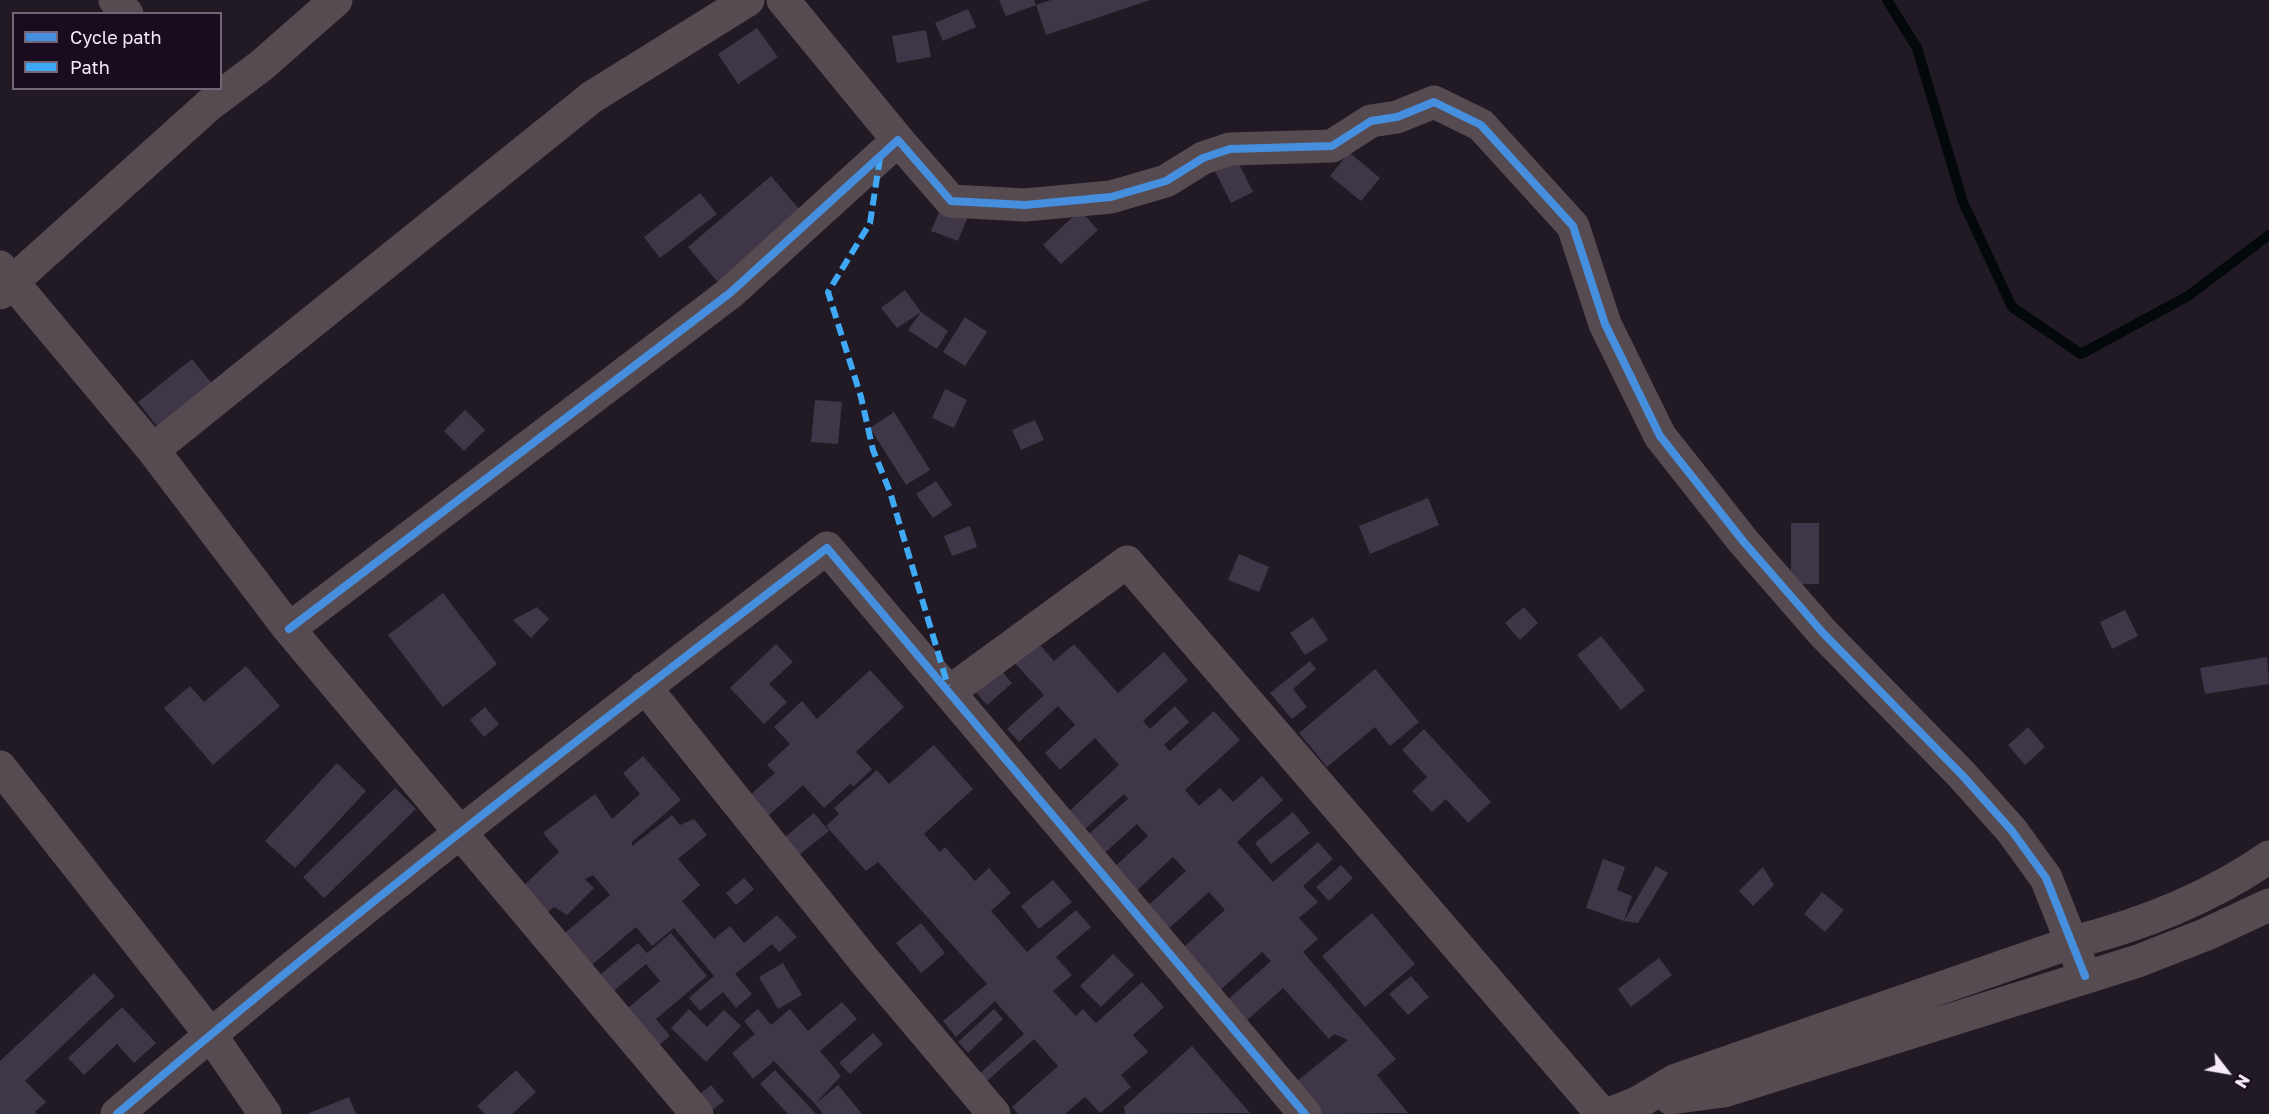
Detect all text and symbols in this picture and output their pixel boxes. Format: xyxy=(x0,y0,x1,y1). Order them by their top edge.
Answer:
legend xyxy=(12,12,222,90)
text: Cycle path xyxy=(70,26,162,48)
text: Path xyxy=(70,56,110,78)
north arrow xyxy=(2197,1042,2257,1102)
text: N xyxy=(2231,1071,2254,1092)

